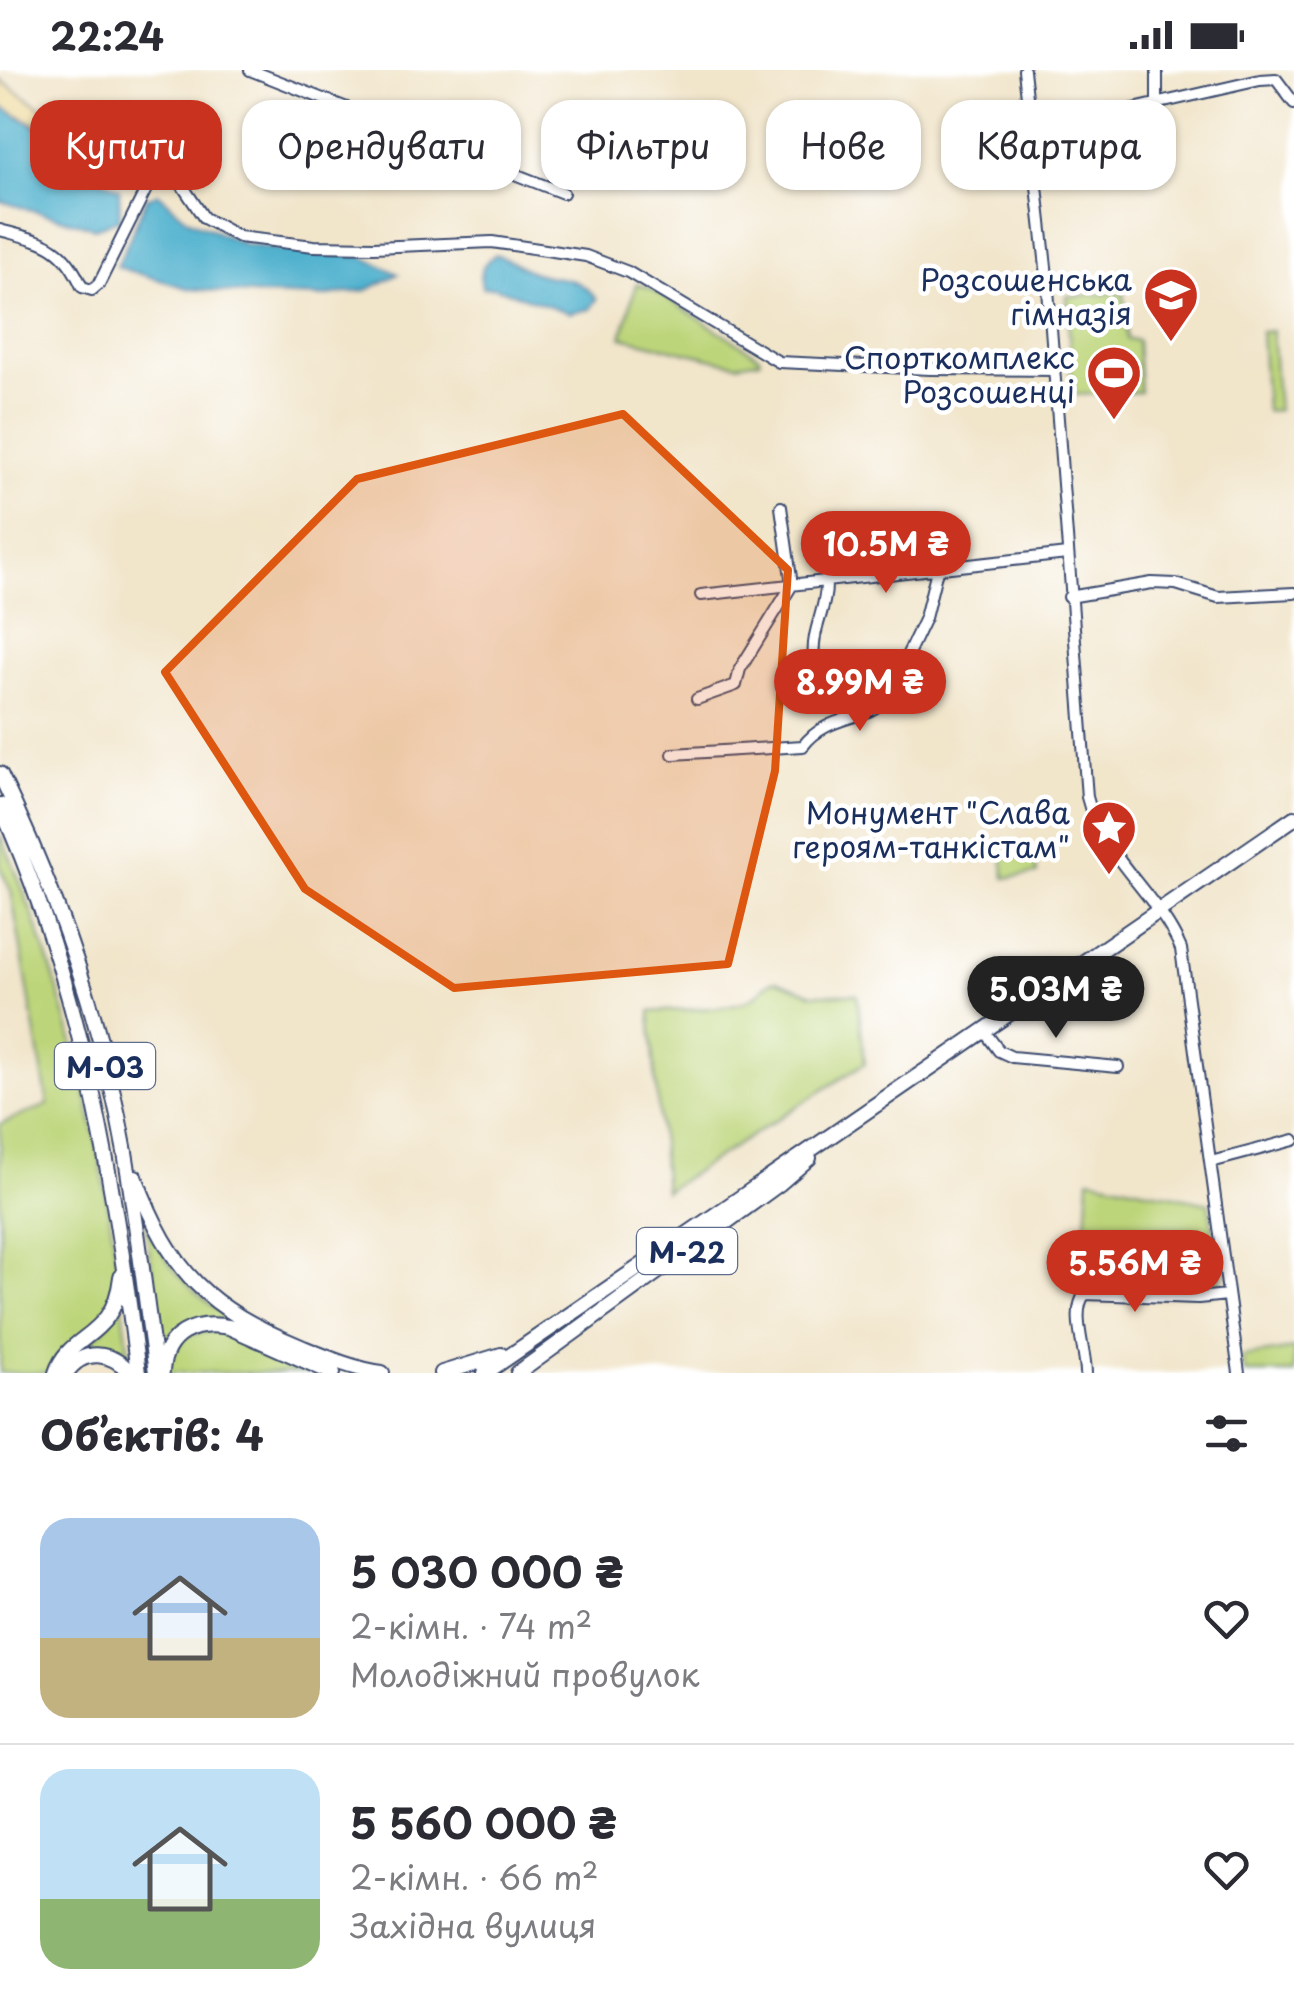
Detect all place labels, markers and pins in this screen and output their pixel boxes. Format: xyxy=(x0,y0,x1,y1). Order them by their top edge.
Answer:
place label: Розсошенська гімназія xyxy=(920,256,1132,335)
school or university icon: Розсошенська гімназія xyxy=(1141,265,1201,344)
place label: Спорткомплекс Розсошенці xyxy=(844,334,1075,413)
sports icon: Спорткомплекс Розсошенці xyxy=(1084,343,1144,422)
pin: 10.5M ₴ xyxy=(794,511,978,596)
pin: 8.99M ₴ xyxy=(768,649,952,734)
place label: Монумент "Слава героям-танкістам" xyxy=(792,789,1070,868)
place icon: Монумент "Слава героям-танкістам" xyxy=(1079,798,1139,877)
pin: 5.03M ₴ xyxy=(964,956,1148,1041)
pin: 5.56M ₴ xyxy=(1043,1230,1227,1315)

